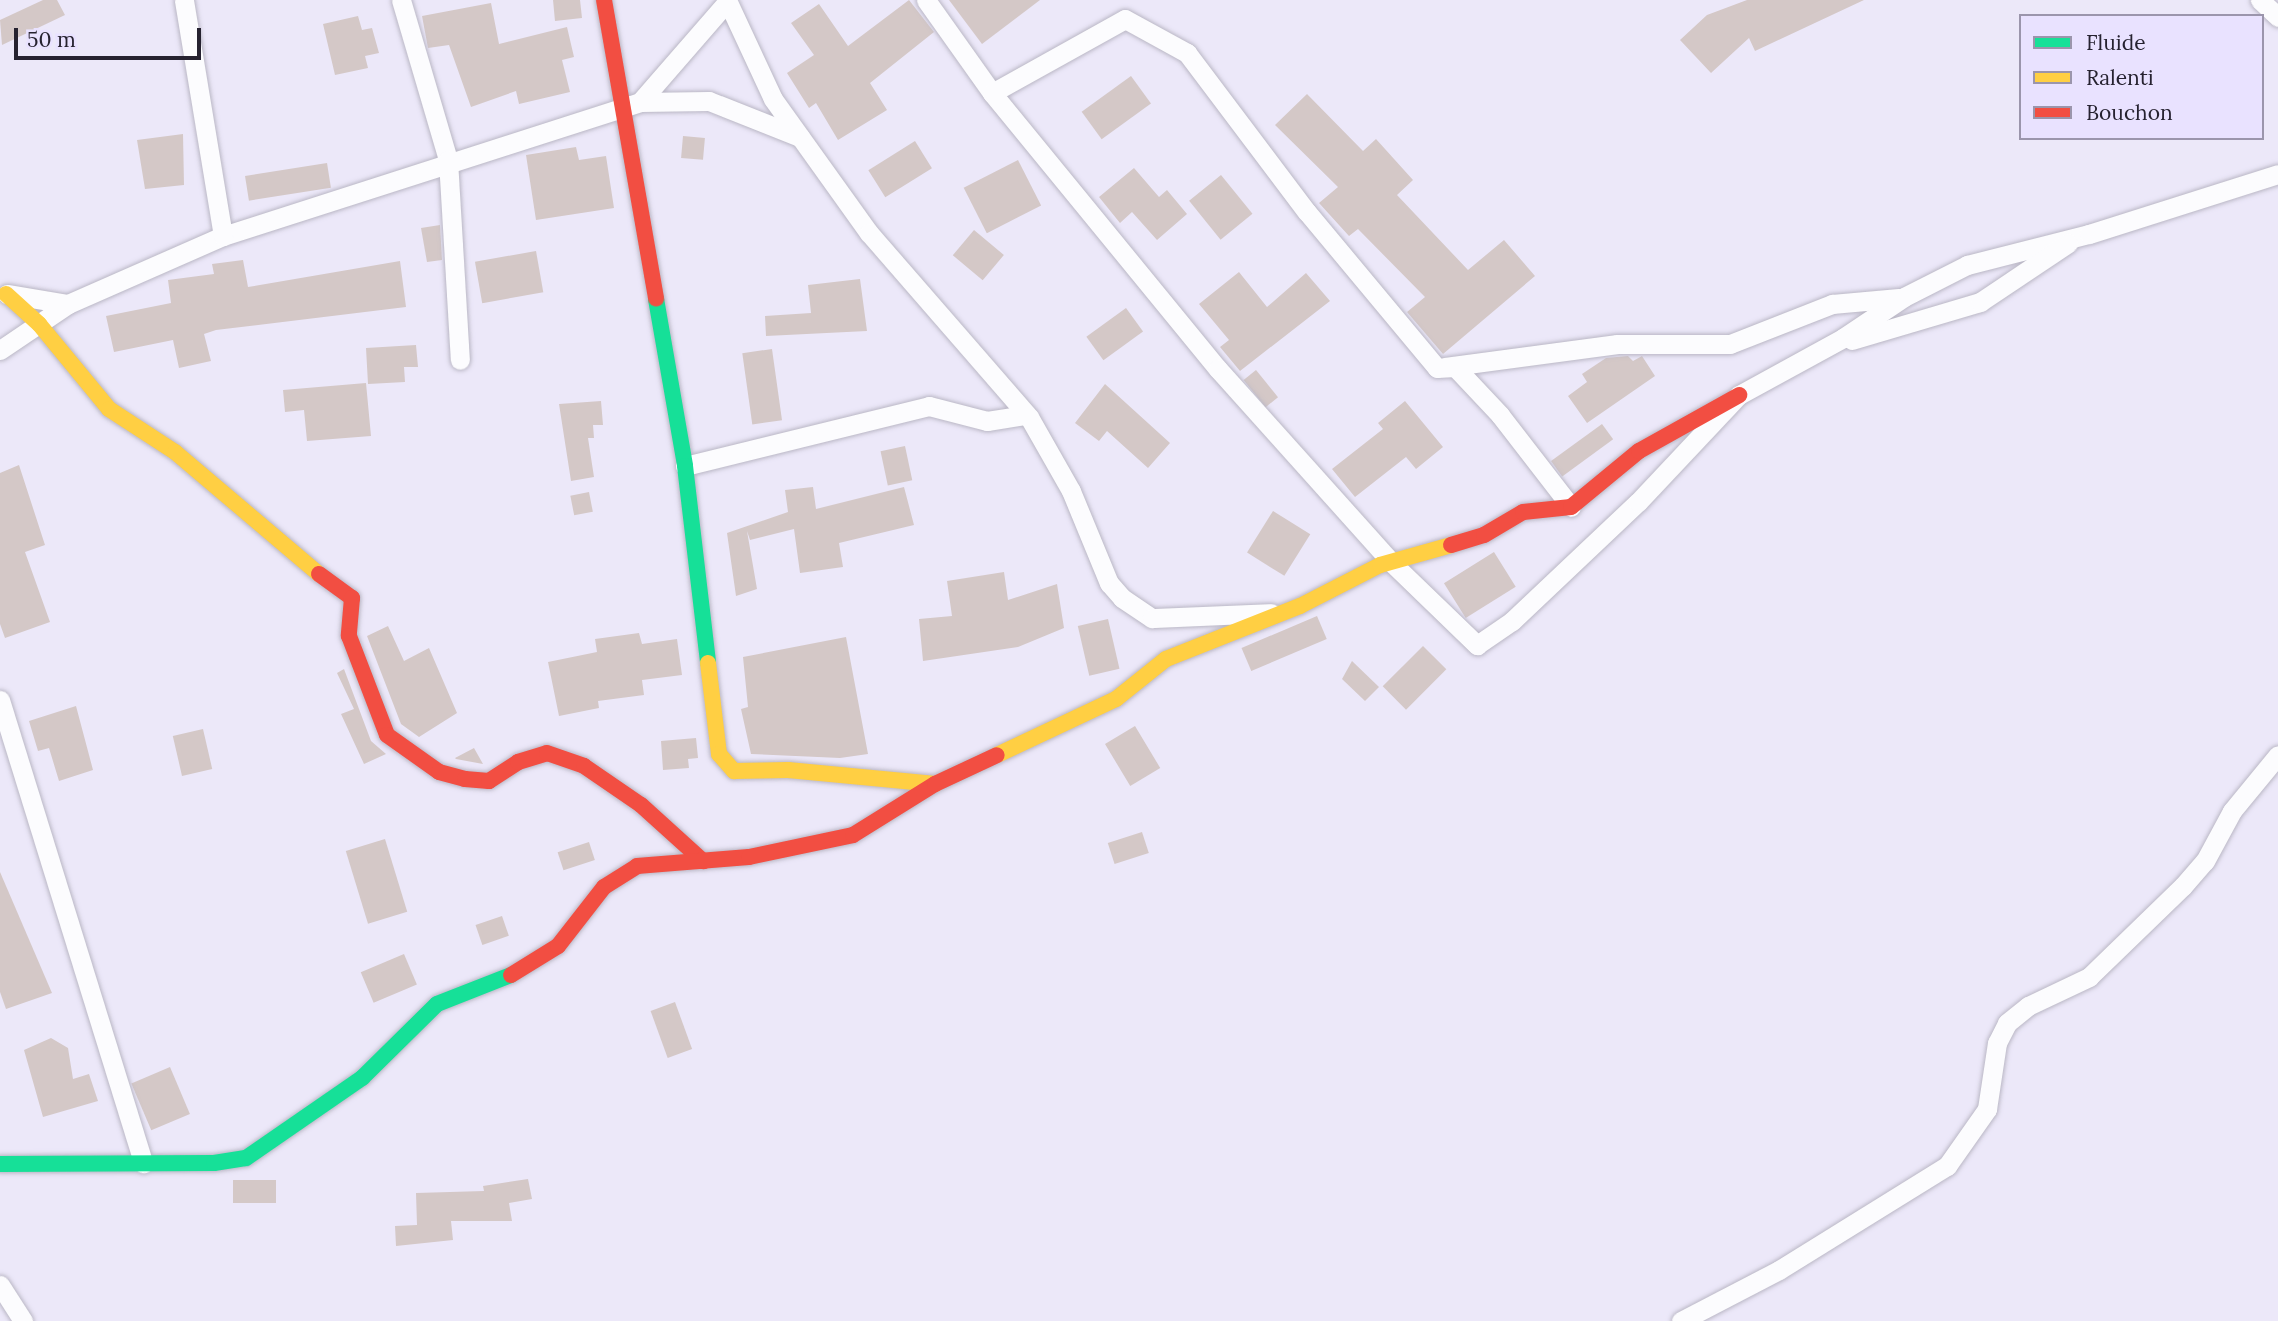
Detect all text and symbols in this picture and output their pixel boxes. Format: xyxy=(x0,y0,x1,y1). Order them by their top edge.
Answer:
scale bar xyxy=(18,14,205,58)
legend xyxy=(2019,14,2264,140)
text: 50 m xyxy=(27,26,76,53)
text: Fluide xyxy=(2086,29,2146,56)
text: Ralenti xyxy=(2086,64,2154,91)
text: Bouchon xyxy=(2086,99,2173,126)

